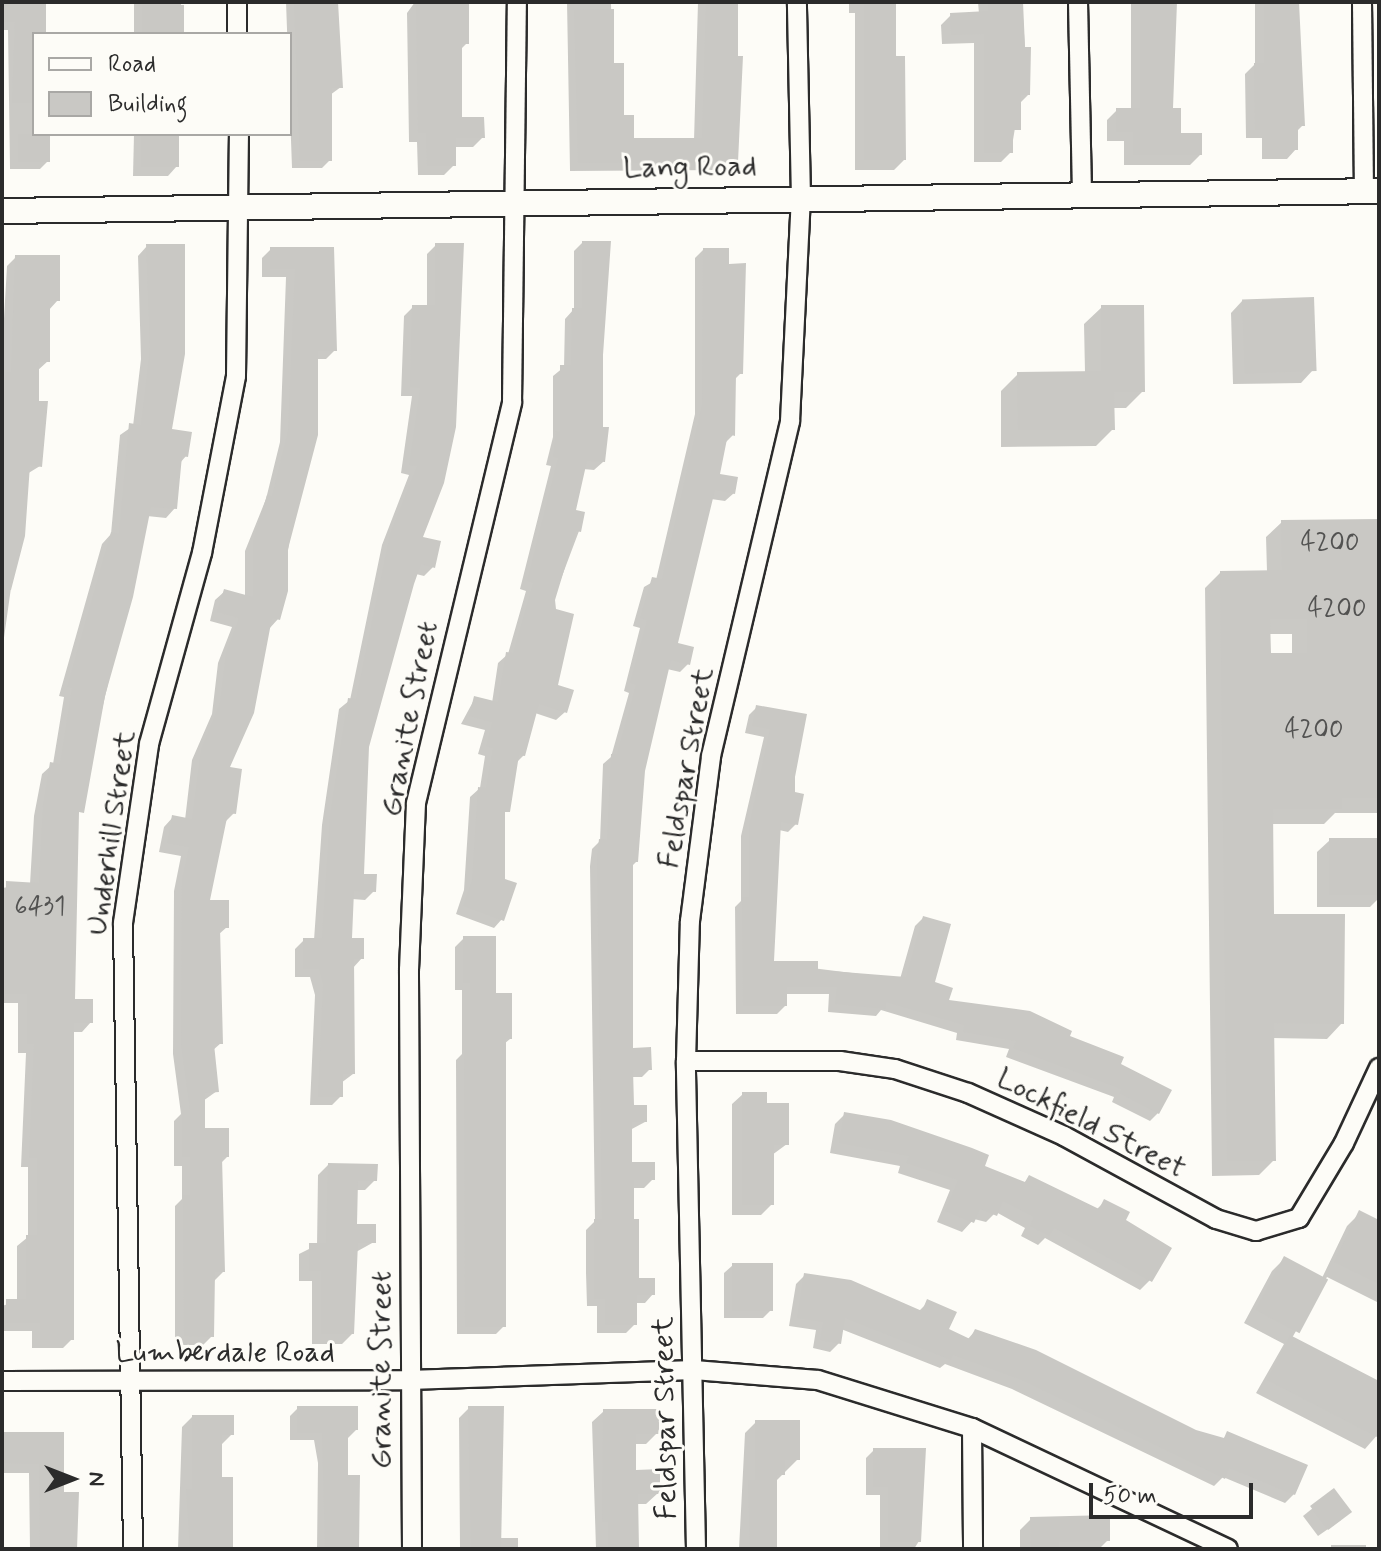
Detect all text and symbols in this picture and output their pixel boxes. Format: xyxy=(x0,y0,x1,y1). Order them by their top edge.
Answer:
legend xyxy=(32,32,292,136)
text: Road xyxy=(108,49,156,80)
text: Building xyxy=(108,89,188,120)
street label: Lang Road xyxy=(623,149,757,187)
house number: 4200 xyxy=(1300,528,1360,560)
house number: 4200 xyxy=(1307,594,1367,626)
street label: Granite Street xyxy=(373,616,447,822)
street label: Feldspar Street xyxy=(652,665,722,871)
house number: 4200 xyxy=(1284,715,1344,747)
street label: Underhill Street xyxy=(80,728,144,938)
house number: 6431 xyxy=(14,892,66,924)
street label: Lockfield Street xyxy=(991,1061,1191,1187)
street label: Granite Street xyxy=(364,1268,400,1472)
street label: Feldspar Street xyxy=(646,1316,686,1520)
street label: Lumberdale Road xyxy=(115,1335,335,1371)
north arrow xyxy=(32,1439,112,1519)
scale bar xyxy=(1093,1467,1257,1517)
text: N xyxy=(82,1472,110,1486)
text: 50 m xyxy=(1103,1481,1157,1512)

